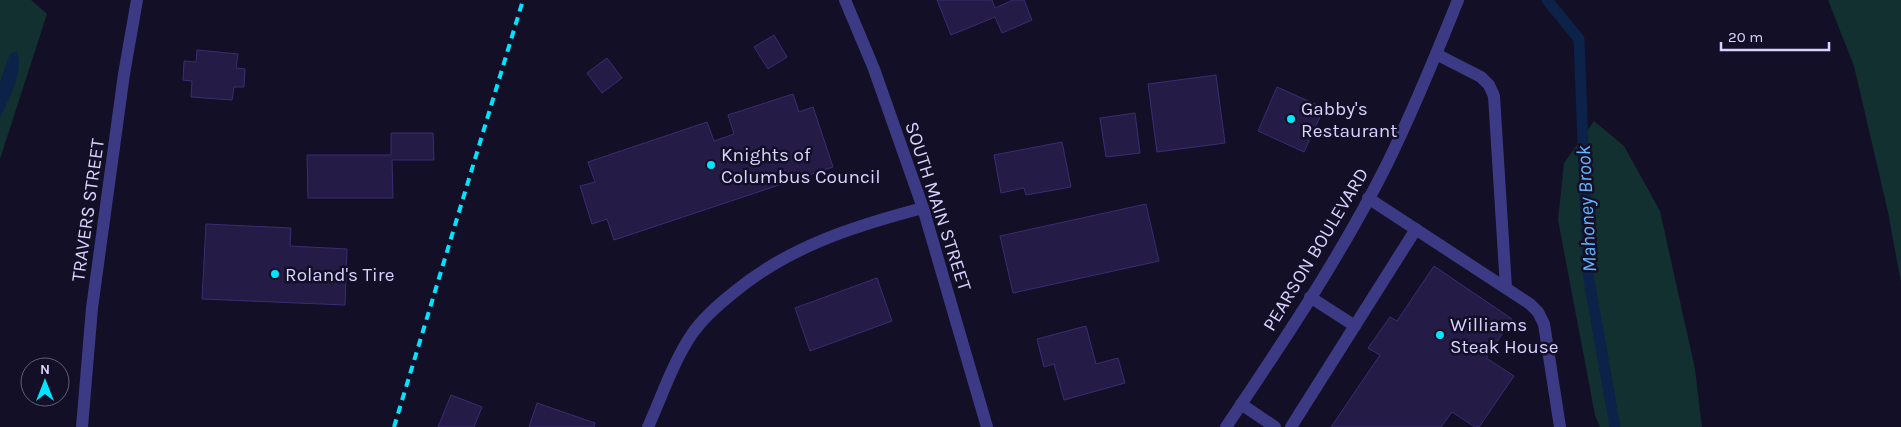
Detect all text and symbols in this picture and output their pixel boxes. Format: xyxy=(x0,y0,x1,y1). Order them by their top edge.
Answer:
scale bar xyxy=(1721,20,1828,52)
text: 20 m xyxy=(1728,28,1763,46)
place label: Gabby's Restaurant xyxy=(1301,98,1397,142)
marker: Gabby's Restaurant xyxy=(1285,113,1297,125)
street label: SOUTH MAIN STREET xyxy=(900,119,976,294)
street label: TRAVERS STREET xyxy=(67,137,109,283)
place label: Knights of Columbus Council xyxy=(721,144,881,188)
water label: Mahoney Brook xyxy=(1572,144,1601,273)
marker: Knights of Columbus Council xyxy=(705,159,717,171)
street label: PEARSON BOULEVARD xyxy=(1258,164,1373,335)
place label: Roland's Tire xyxy=(285,264,394,286)
marker: Roland's Tire xyxy=(269,268,281,280)
place label: Williams Steak House xyxy=(1450,314,1558,358)
marker: Williams Steak House xyxy=(1434,329,1446,341)
north arrow xyxy=(20,357,70,407)
text: N xyxy=(40,361,50,378)

